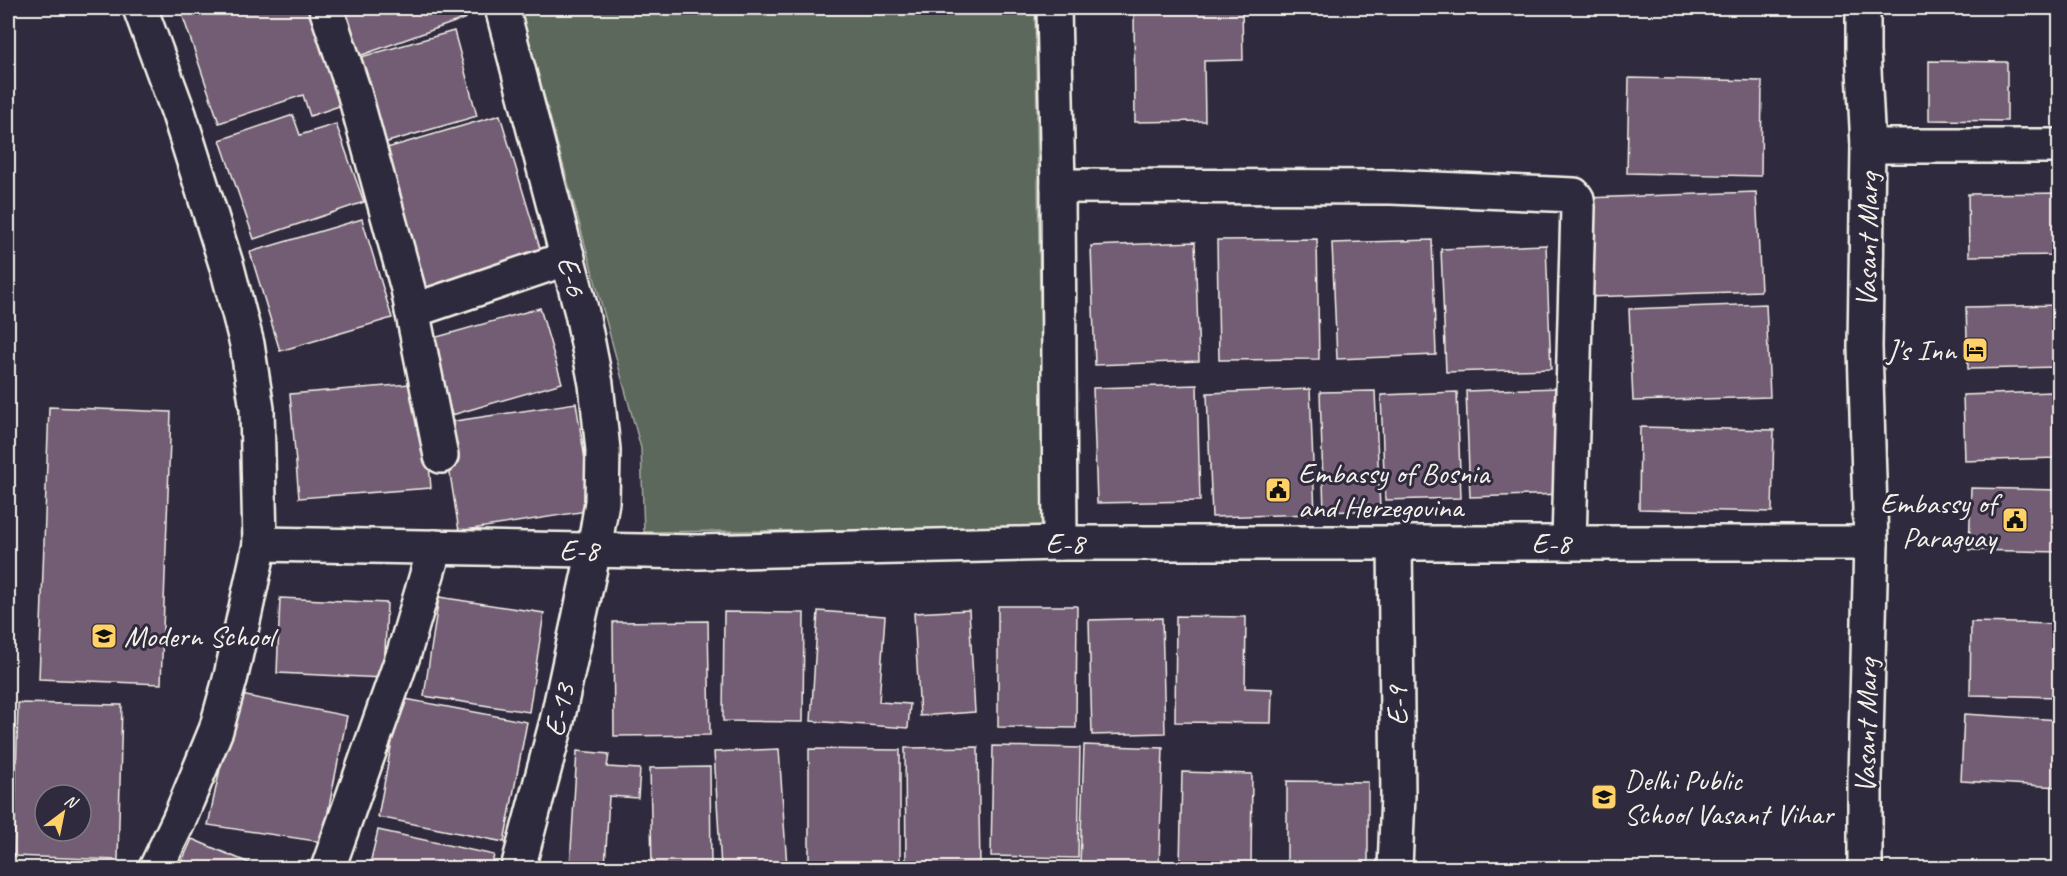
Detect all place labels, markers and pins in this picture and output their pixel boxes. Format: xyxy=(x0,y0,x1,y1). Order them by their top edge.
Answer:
place label: J's Inn xyxy=(1885,331,1957,369)
hotel icon: J's Inn xyxy=(1960,335,1990,365)
place label: Embassy of Bosnia and Herzegovina xyxy=(1298,454,1491,526)
public building icon: Embassy of Bosnia and Herzegovina xyxy=(1263,475,1293,505)
place label: Embassy of Paraguay xyxy=(1880,484,2003,556)
public building icon: Embassy of Paraguay xyxy=(2000,505,2030,535)
place label: Modern School xyxy=(124,617,279,655)
school or university icon: Modern School xyxy=(89,621,119,651)
place label: Delhi Public School Vasant Vihar xyxy=(1624,761,1835,833)
school or university icon: Delhi Public School Vasant Vihar xyxy=(1589,782,1619,812)

